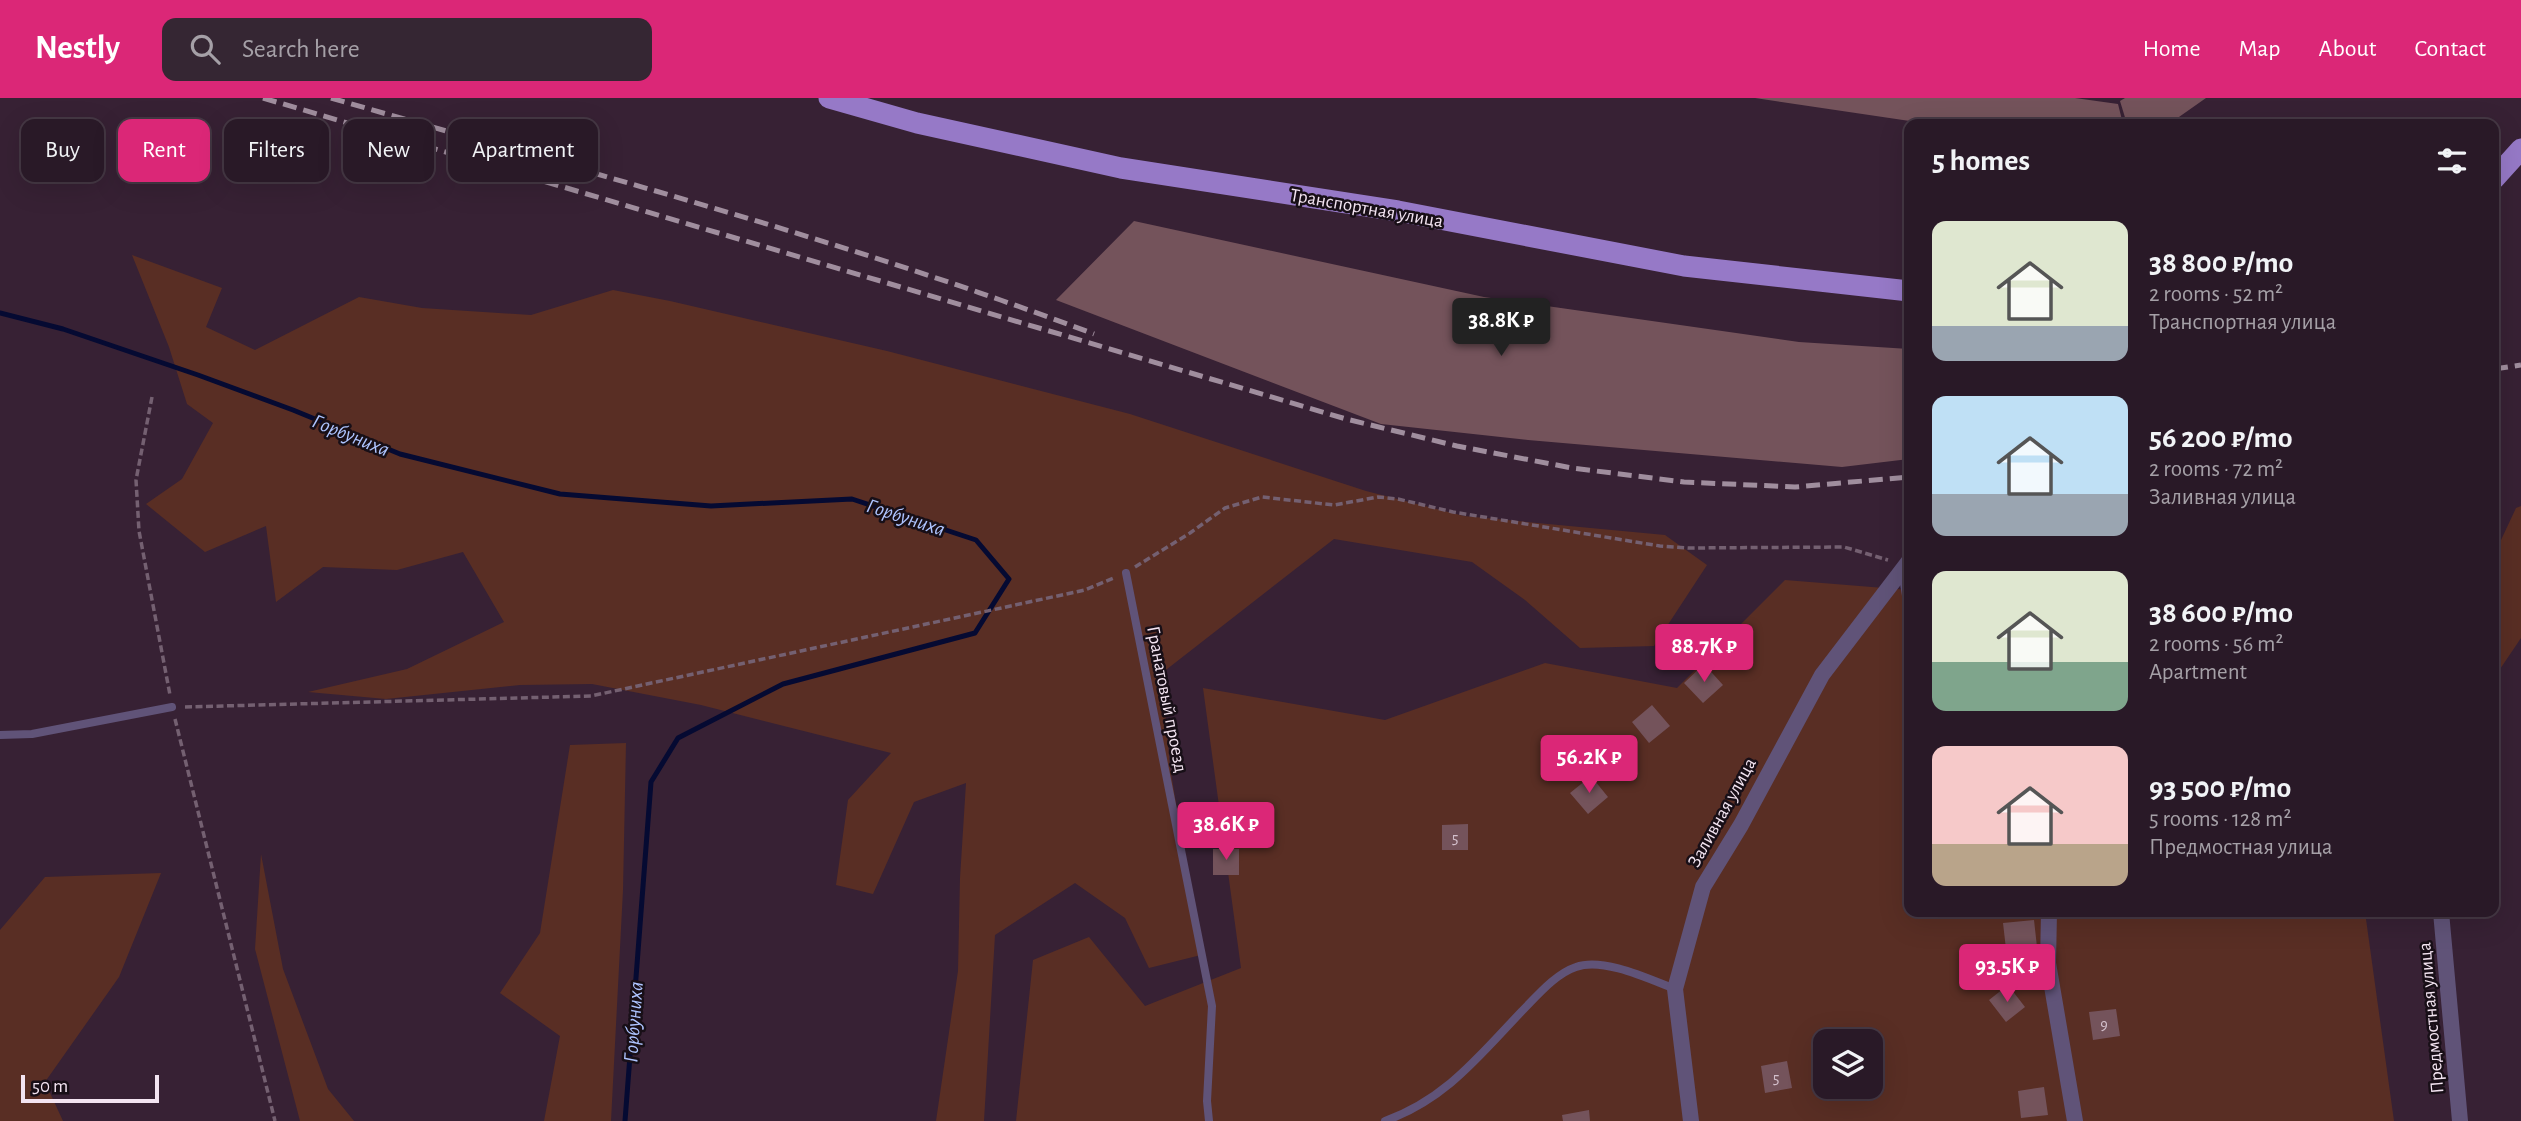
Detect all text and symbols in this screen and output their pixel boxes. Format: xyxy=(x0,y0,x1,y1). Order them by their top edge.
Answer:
search box xyxy=(162,18,652,81)
icon: search xyxy=(186,30,224,68)
text: Nestly xyxy=(35,32,120,65)
text: Search here xyxy=(242,36,360,62)
text: Home xyxy=(2143,37,2201,61)
text: Map xyxy=(2239,37,2281,61)
text: About xyxy=(2319,37,2376,61)
text: Contact xyxy=(2414,37,2486,61)
chip: Buy xyxy=(21,119,104,182)
chip: Rent xyxy=(118,119,210,182)
chip: Filters xyxy=(224,119,329,182)
chip: New xyxy=(343,119,434,182)
chip: Apartment xyxy=(448,119,598,182)
icon: filters xyxy=(2433,142,2471,180)
text: 5 homes xyxy=(1932,146,2030,176)
street label: Транспортная улица xyxy=(1289,186,1445,231)
text: 38 800 ₽/mo xyxy=(2149,248,2293,278)
icon: home xyxy=(1988,249,2072,333)
text: 2 rooms · 52 m² xyxy=(2149,283,2283,306)
pin: 38.8K ₽ xyxy=(1436,299,1566,358)
text: 38.8K ₽ xyxy=(1468,309,1534,332)
text: Транспортная улица xyxy=(2149,311,2336,334)
water label: Горбуниха xyxy=(309,411,392,461)
text: 56 200 ₽/mo xyxy=(2149,423,2293,453)
icon: home xyxy=(1988,424,2072,508)
text: 2 rooms · 72 m² xyxy=(2149,458,2283,481)
text: Заливная улица xyxy=(2149,486,2296,509)
water label: Горбуниха xyxy=(864,495,948,541)
text: 38 600 ₽/mo xyxy=(2149,598,2293,628)
icon: home xyxy=(1988,599,2072,683)
street label: Гранатовый проезд xyxy=(1143,624,1190,774)
pin: 88.7K ₽ xyxy=(1639,624,1769,684)
text: 2 rooms · 56 m² xyxy=(2149,633,2283,656)
text: 88.7K ₽ xyxy=(1671,635,1737,658)
text: Apartment xyxy=(2149,661,2247,684)
pin: 56.2K ₽ xyxy=(1524,736,1654,795)
text: 56.2K ₽ xyxy=(1557,746,1621,769)
street label: Заливная улица xyxy=(1685,755,1760,870)
text: 93 500 ₽/mo xyxy=(2149,773,2291,803)
icon: home xyxy=(1988,774,2072,858)
pin: 38.6K ₽ xyxy=(1161,802,1291,862)
text: 5 rooms · 128 m² xyxy=(2149,808,2291,831)
text: 38.6K ₽ xyxy=(1193,813,1259,836)
house number: 5 xyxy=(1452,830,1458,846)
text: Предмостная улица xyxy=(2149,836,2333,859)
street label: Предмостная улица xyxy=(2415,941,2448,1094)
pin: 93.5K ₽ xyxy=(1942,944,2072,1004)
text: 93.5K ₽ xyxy=(1975,955,2039,978)
water label: Горбуниха xyxy=(620,981,648,1063)
house number: 9 xyxy=(2100,1017,2108,1033)
map controls xyxy=(1813,1029,1883,1099)
button: layers xyxy=(1813,1029,1883,1099)
house number: 5 xyxy=(1773,1070,1779,1086)
scale bar xyxy=(21,1072,159,1104)
text: 50 m xyxy=(32,1077,68,1096)

